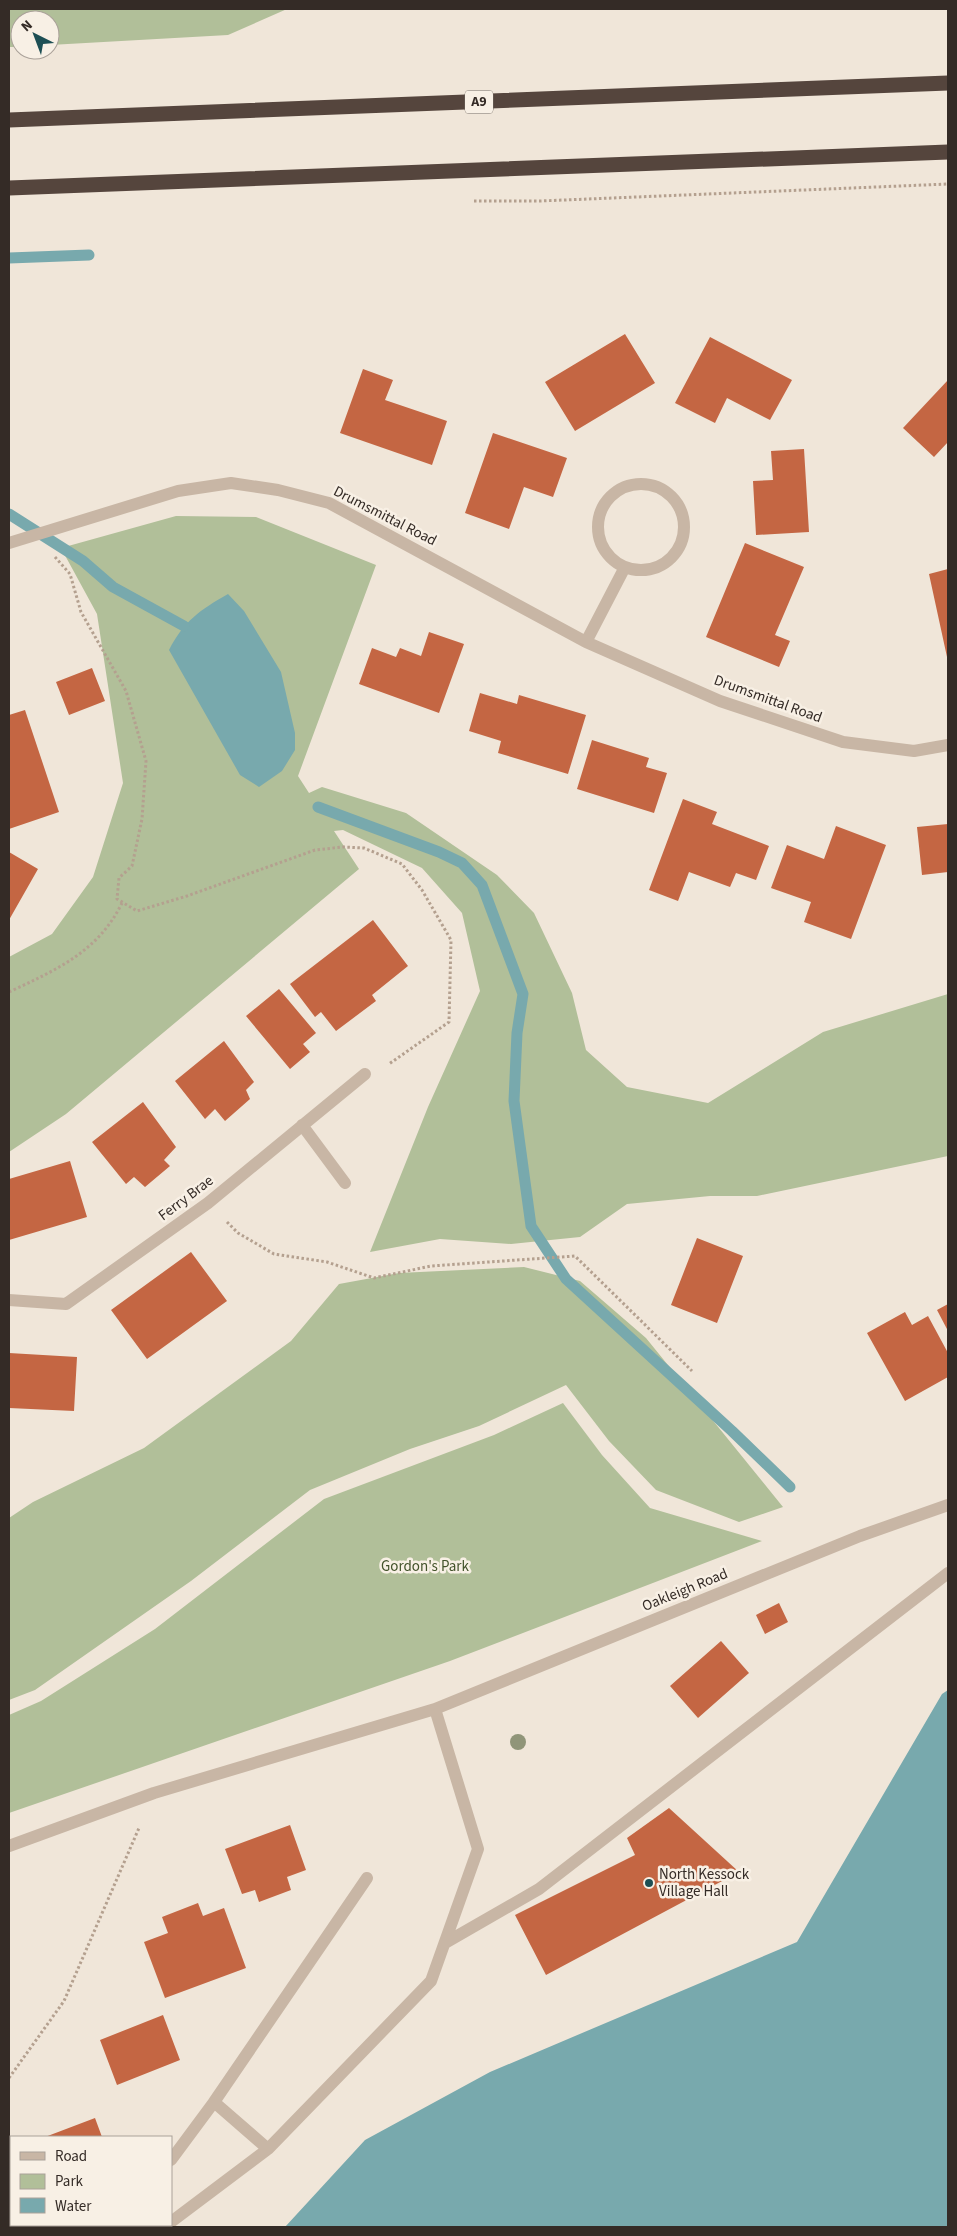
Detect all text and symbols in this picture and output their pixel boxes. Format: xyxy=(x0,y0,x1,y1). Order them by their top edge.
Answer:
north arrow xyxy=(10,10,60,60)
text: N xyxy=(17,16,37,37)
road number: A9 xyxy=(465,90,493,114)
street label: Drumsmittal Road xyxy=(330,481,440,551)
street label: Drumsmittal Road xyxy=(711,670,825,728)
street label: Ferry Brae xyxy=(154,1170,218,1226)
park label: Gordon's Park xyxy=(381,1556,469,1577)
street label: Oakleigh Road xyxy=(639,1563,731,1617)
place label: North Kessock Village Hall xyxy=(659,1864,750,1902)
marker: North Kessock Village Hall xyxy=(643,1877,655,1889)
legend xyxy=(10,2136,172,2226)
text: Road xyxy=(55,2146,87,2167)
text: Park xyxy=(55,2171,84,2192)
text: Water xyxy=(55,2196,92,2217)

